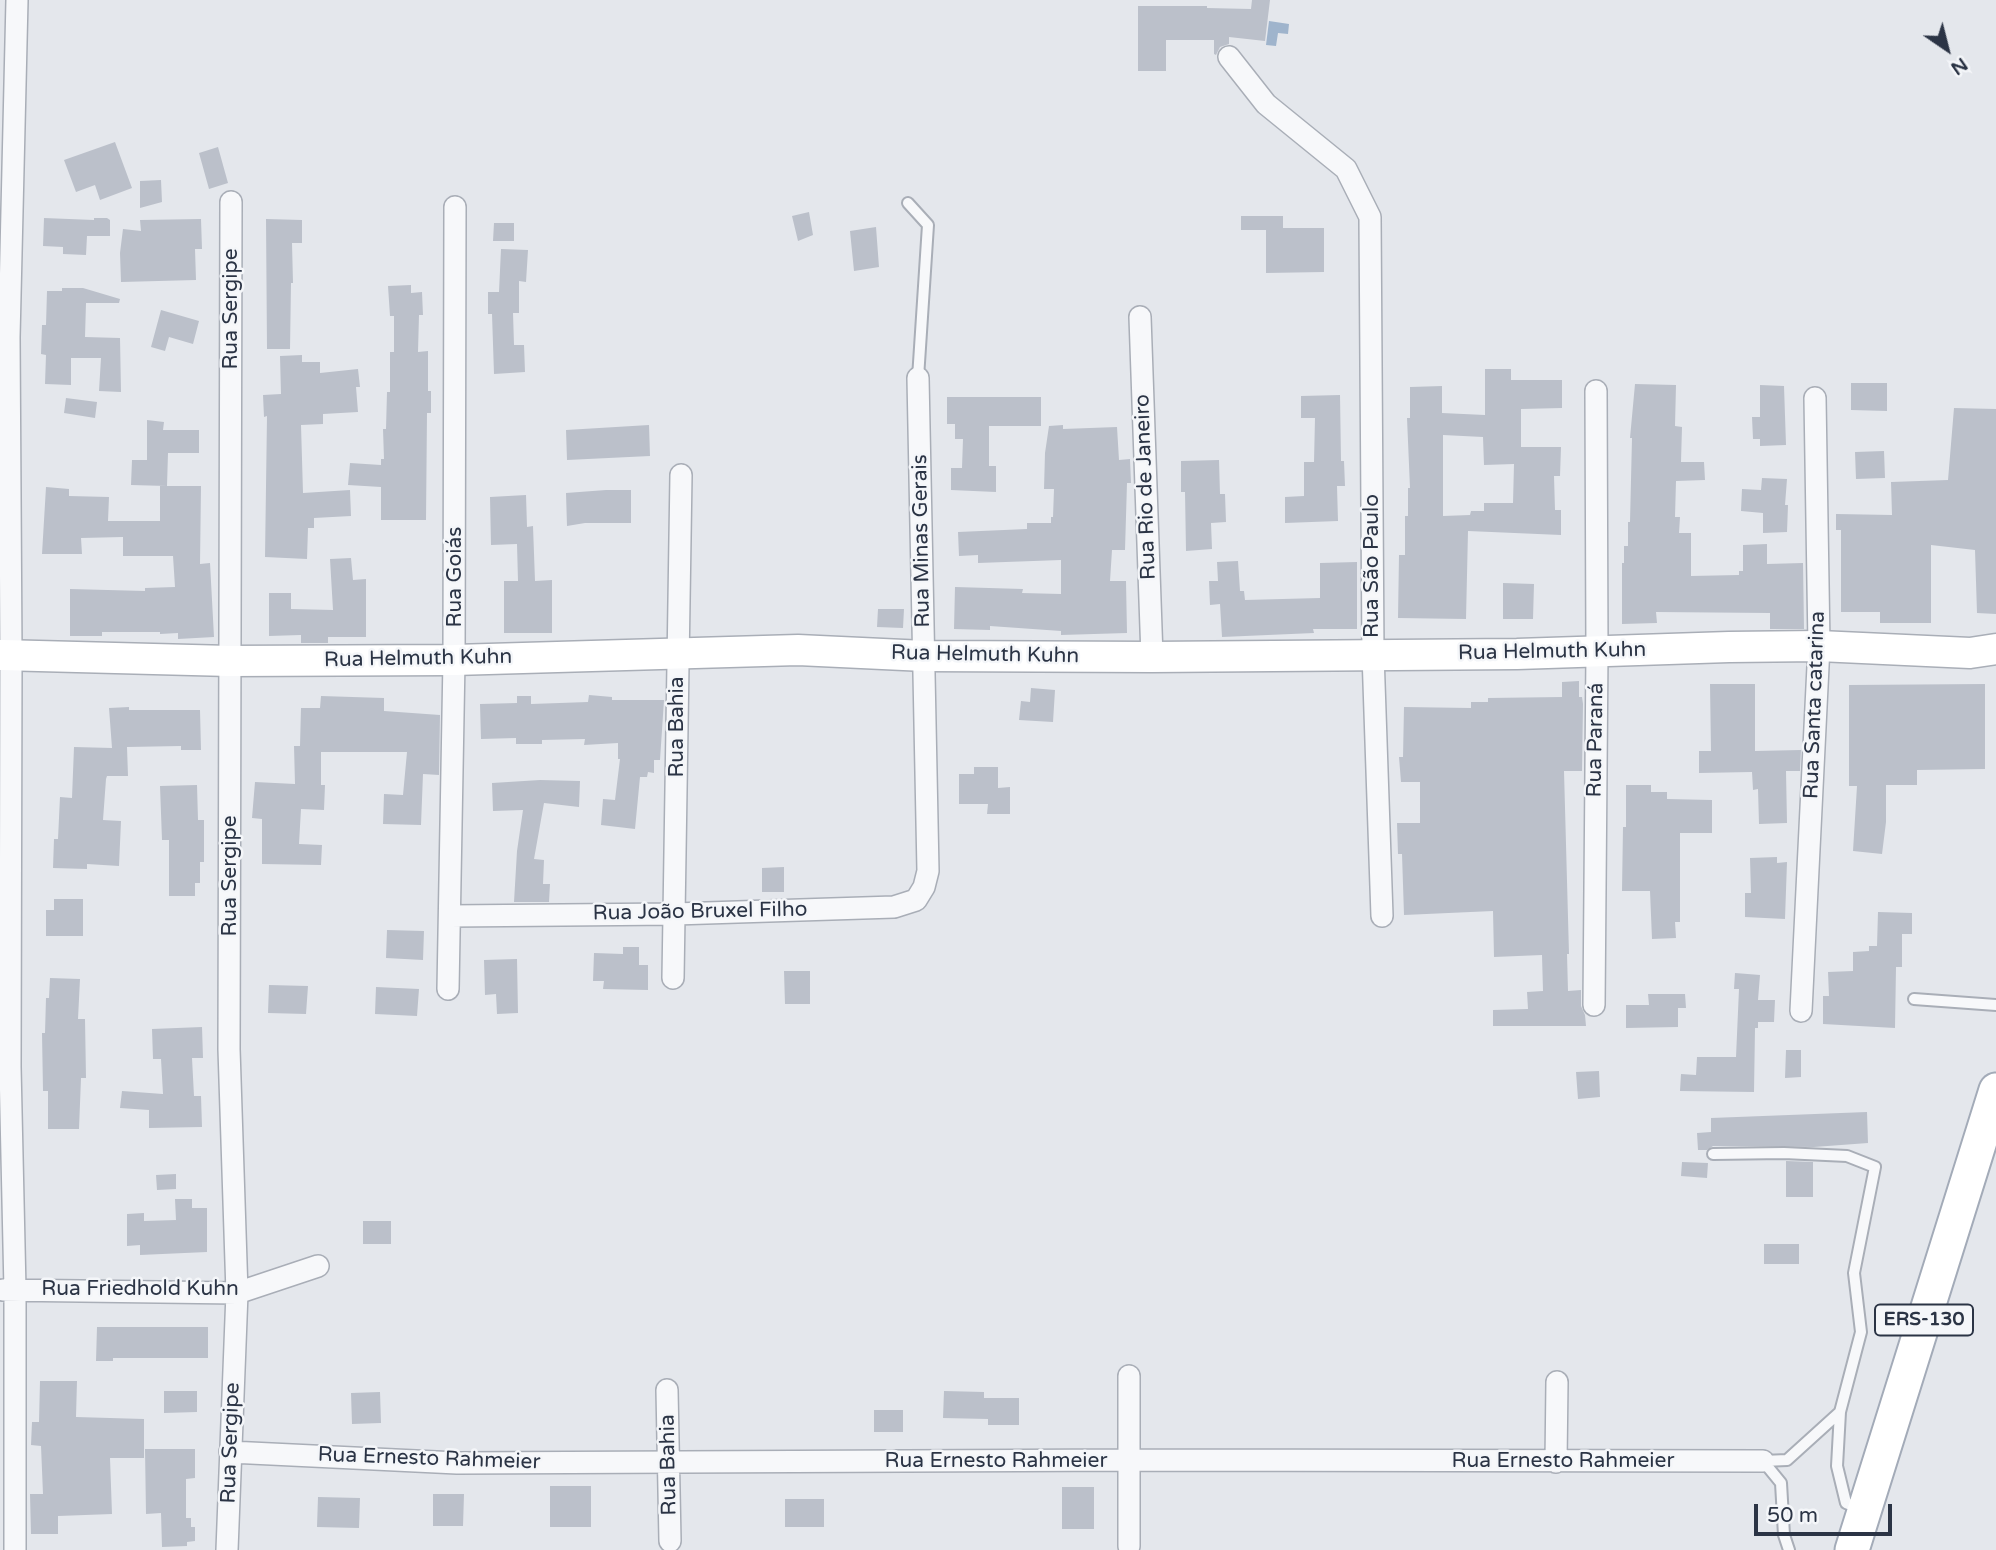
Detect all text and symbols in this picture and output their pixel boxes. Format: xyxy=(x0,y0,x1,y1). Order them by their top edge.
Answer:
north arrow xyxy=(1912,14,1982,84)
text: N xyxy=(1946,53,1972,80)
street label: Rua Sergipe xyxy=(218,248,244,370)
street label: Rua Rio de Janeiro xyxy=(1130,394,1162,580)
street label: Rua Minas Gerais xyxy=(908,454,936,628)
street label: Rua São Paulo xyxy=(1359,494,1385,638)
street label: Rua Goiás xyxy=(442,527,468,627)
street label: Rua Santa catarina xyxy=(1799,611,1831,799)
street label: Rua Helmuth Kuhn xyxy=(1458,638,1646,666)
street label: Rua Helmuth Kuhn xyxy=(891,641,1079,669)
street label: Rua Helmuth Kuhn xyxy=(324,645,512,673)
street label: Rua Bahia xyxy=(664,676,690,778)
street label: Rua Paraná xyxy=(1582,682,1610,798)
street label: Rua Sergipe xyxy=(217,815,243,937)
street label: Rua João Bruxel Filho xyxy=(592,898,808,926)
street label: Rua Friedhold Kuhn xyxy=(41,1276,239,1302)
road number: ERS-130 xyxy=(1875,1304,1973,1336)
street label: Rua Sergipe xyxy=(216,1382,246,1504)
street label: Rua Bahia xyxy=(656,1414,682,1516)
street label: Rua Ernesto Rahmeier xyxy=(317,1443,541,1475)
street label: Rua Ernesto Rahmeier xyxy=(885,1448,1107,1474)
street label: Rua Ernesto Rahmeier xyxy=(1452,1448,1674,1474)
scale bar xyxy=(1758,1490,1896,1534)
text: 50 m xyxy=(1767,1503,1818,1528)

